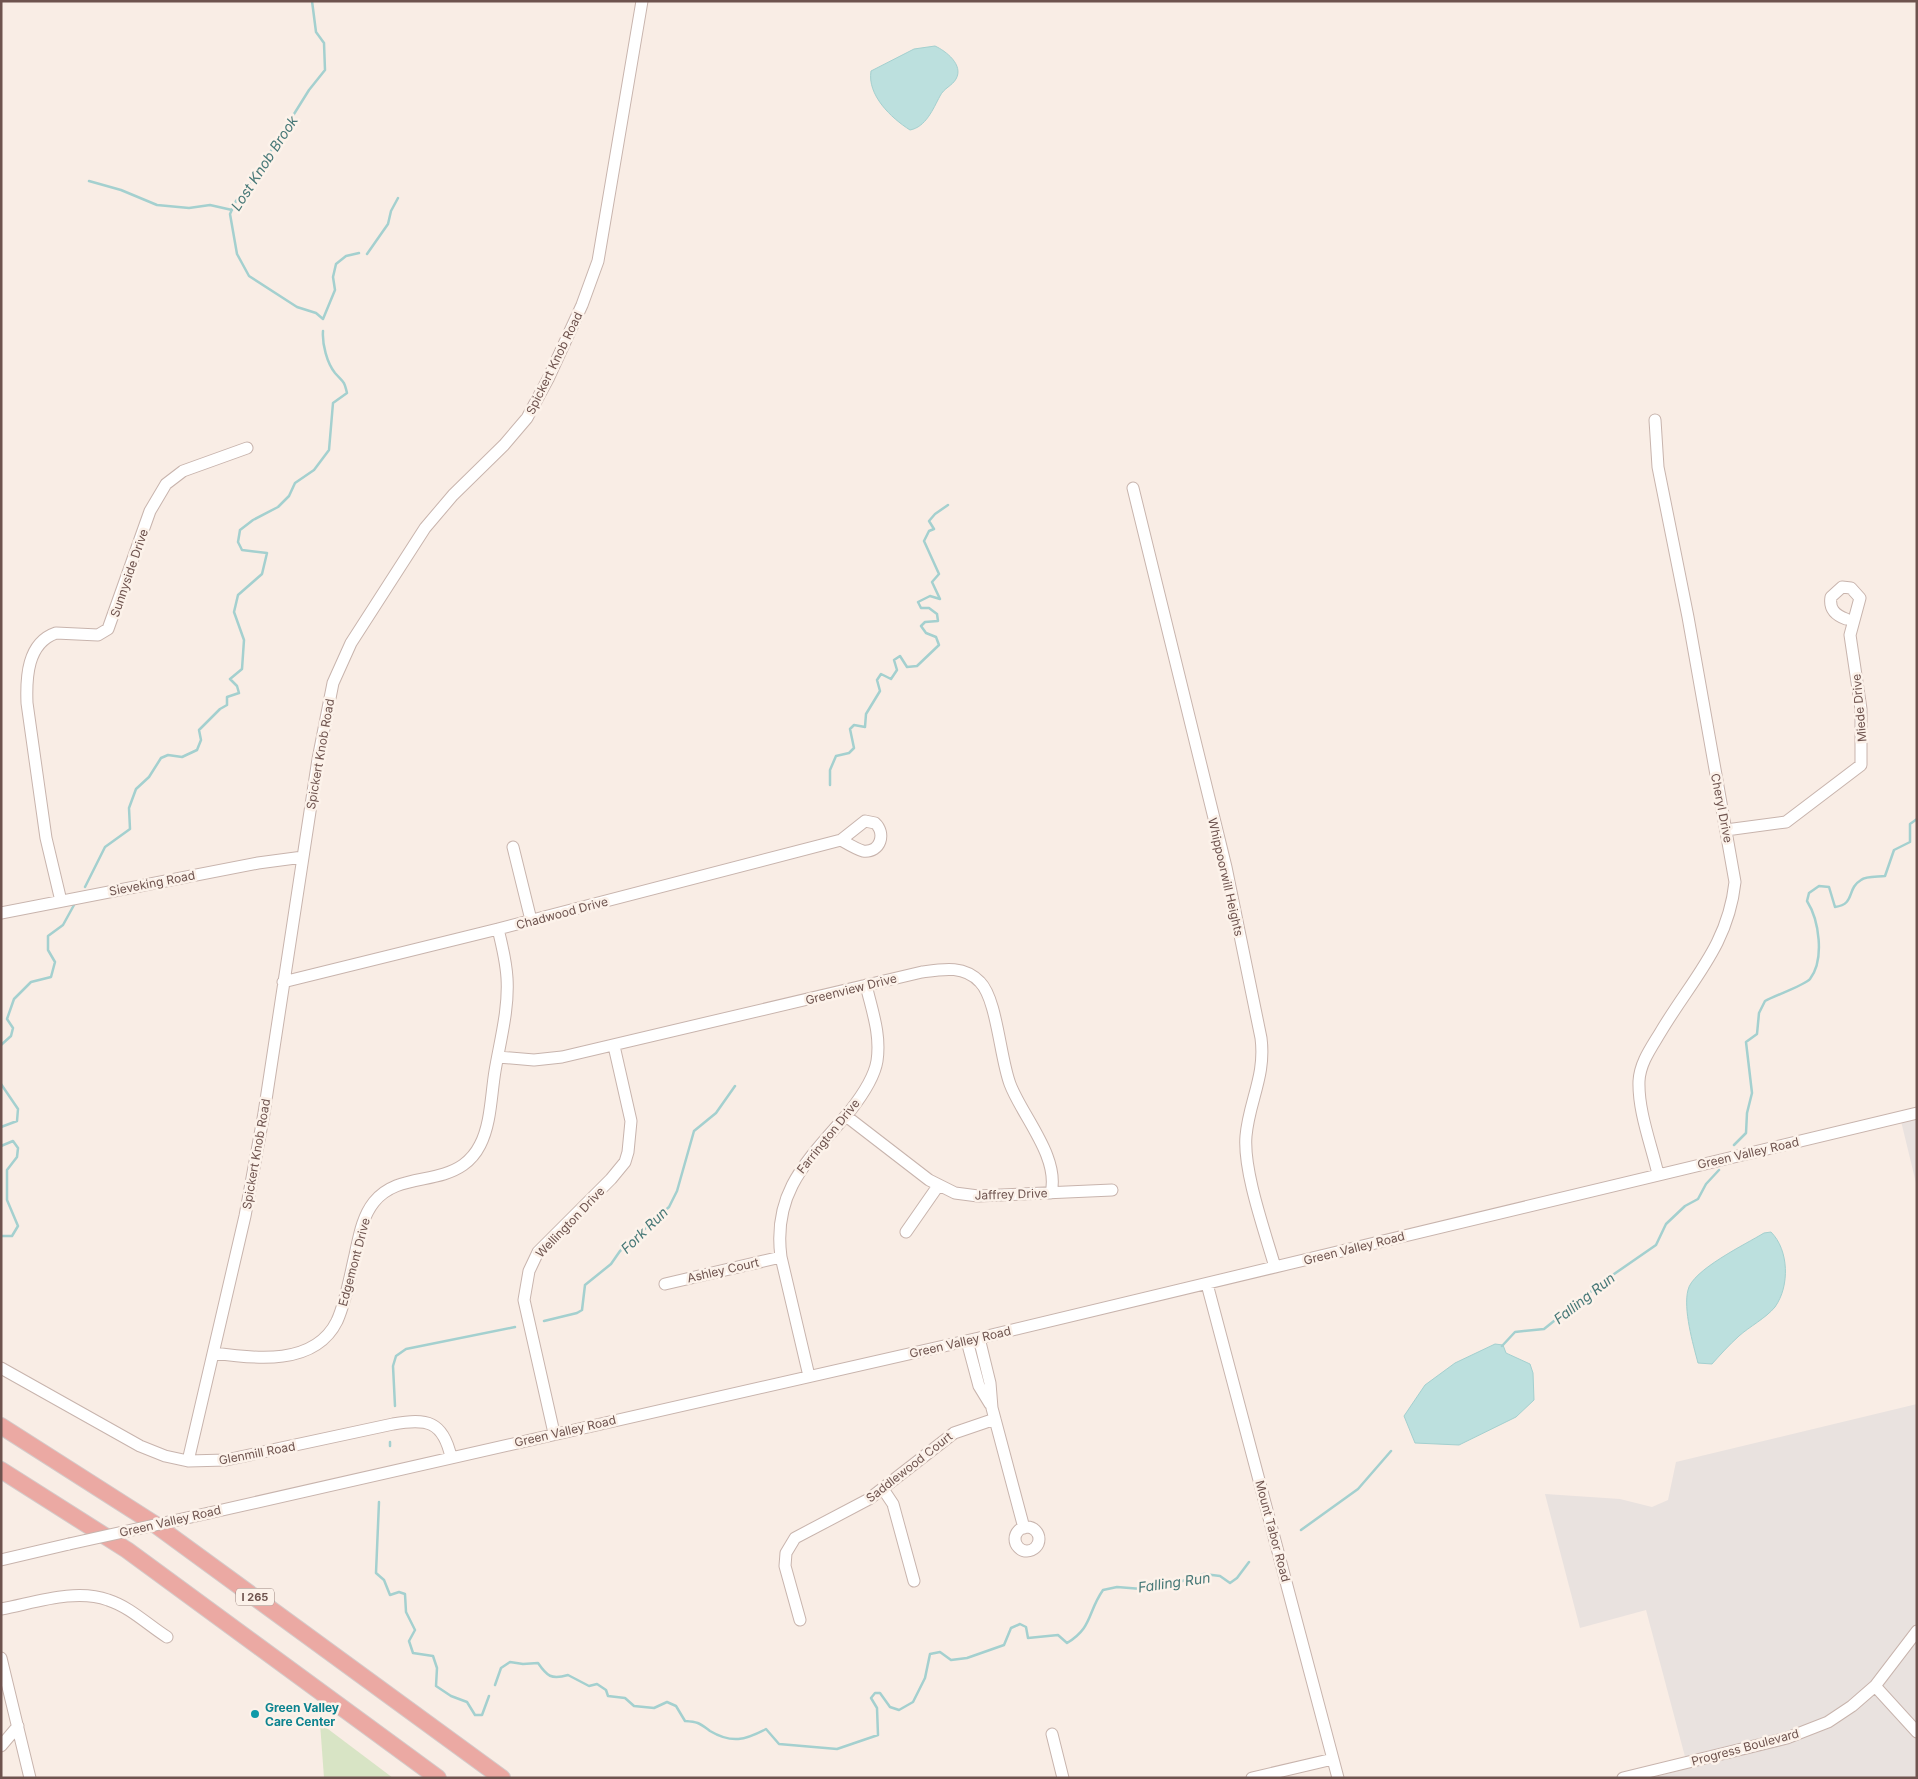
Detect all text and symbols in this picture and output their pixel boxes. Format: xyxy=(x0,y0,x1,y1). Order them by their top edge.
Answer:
water label: Lost Knob Brook xyxy=(227,112,301,214)
street label: Spickert Knob Road xyxy=(523,309,585,417)
street label: Sunnyside Drive xyxy=(107,527,151,619)
street label: Miede Drive xyxy=(1849,673,1869,743)
street label: Spickert Knob Road xyxy=(303,697,337,811)
street label: Cheryl Drive xyxy=(1708,772,1736,844)
street label: Whippoorwill Heights xyxy=(1205,816,1247,938)
street label: Sieveking Road xyxy=(108,867,196,899)
street label: Chadwood Drive xyxy=(514,894,610,932)
street label: Greenview Drive xyxy=(804,970,898,1008)
street label: Farrington Drive xyxy=(793,1096,863,1176)
street label: Spickert Knob Road xyxy=(239,1097,273,1211)
street label: Green Valley Road xyxy=(1696,1134,1800,1172)
street label: Wellington Drive xyxy=(532,1183,608,1261)
street label: Jaffrey Drive xyxy=(974,1185,1048,1203)
water label: Fork Run xyxy=(617,1203,671,1257)
street label: Edgemont Drive xyxy=(335,1216,373,1308)
street label: Green Valley Road xyxy=(1302,1228,1406,1268)
street label: Ashley Court xyxy=(686,1254,760,1286)
water label: Falling Run xyxy=(1550,1269,1618,1327)
street label: Green Valley Road xyxy=(908,1323,1012,1361)
street label: Green Valley Road xyxy=(513,1412,617,1450)
street label: Saddlewood Court xyxy=(863,1429,955,1505)
street label: Glenmill Road xyxy=(218,1438,296,1468)
street label: Mount Tabor Road xyxy=(1252,1479,1294,1583)
street label: Green Valley Road xyxy=(118,1502,222,1540)
water label: Falling Run xyxy=(1137,1569,1211,1595)
road number: I 265 xyxy=(236,1588,274,1605)
place label: Green Valley Care Center xyxy=(265,1700,340,1729)
marker: Green Valley Care Center xyxy=(249,1708,261,1720)
street label: Progress Boulevard xyxy=(1690,1725,1800,1769)

